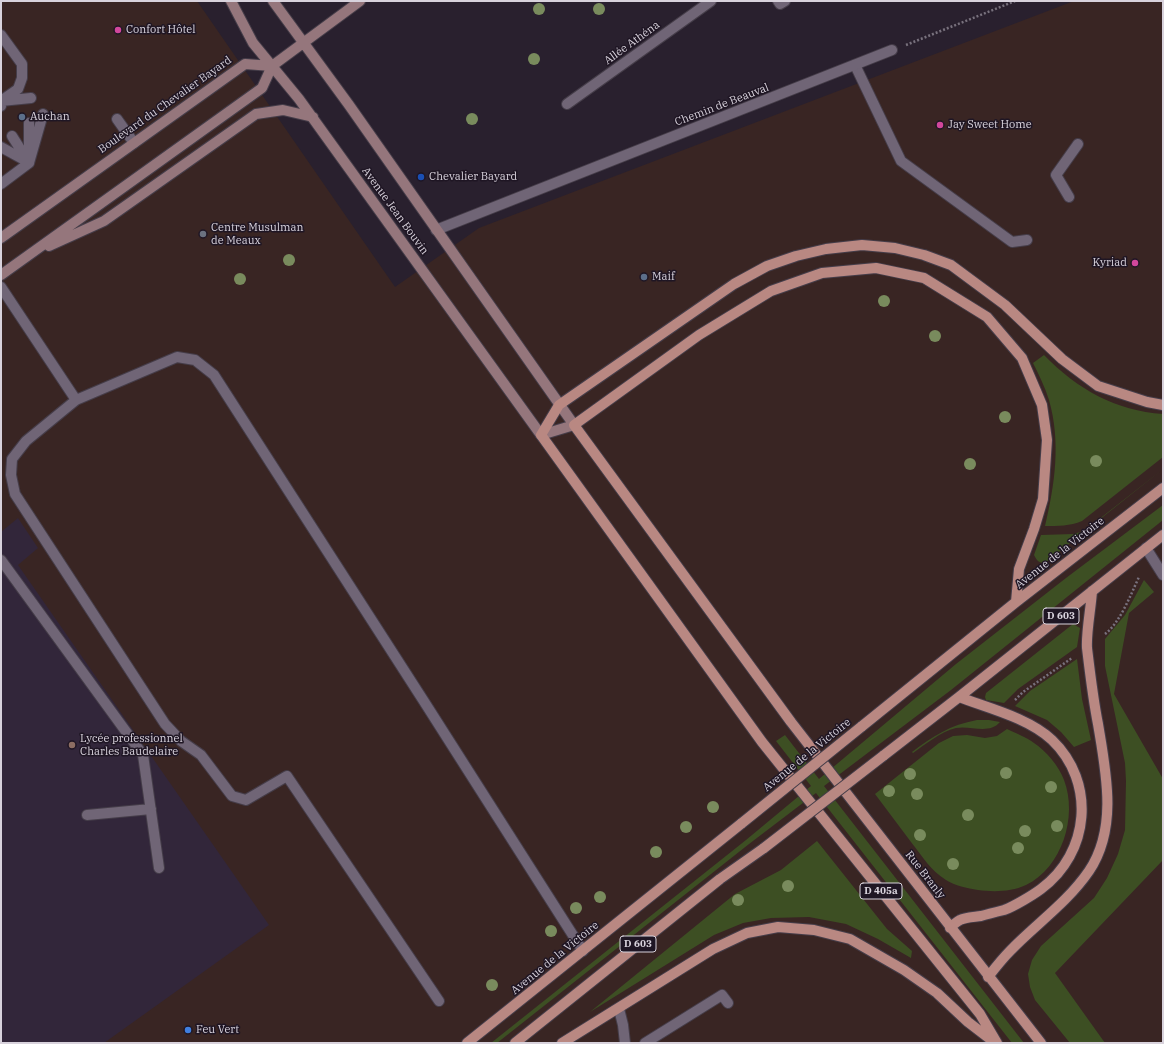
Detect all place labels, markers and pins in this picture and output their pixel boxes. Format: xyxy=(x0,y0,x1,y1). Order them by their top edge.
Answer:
place label: Confort Hôtel xyxy=(126,23,196,37)
marker: Confort Hôtel xyxy=(113,25,123,35)
place label: Auchan xyxy=(30,110,70,124)
marker: Auchan xyxy=(17,112,27,122)
place label: Jay Sweet Home xyxy=(948,118,1032,132)
marker: Jay Sweet Home xyxy=(935,120,945,130)
place label: Chevalier Bayard xyxy=(429,170,517,184)
marker: Chevalier Bayard xyxy=(416,172,426,182)
place label: Centre Musulman de Meaux xyxy=(211,221,304,247)
marker: Centre Musulman de Meaux xyxy=(198,229,208,239)
place label: Kyriad xyxy=(1093,256,1127,270)
marker: Kyriad xyxy=(1130,258,1140,268)
place label: Maif xyxy=(652,270,675,284)
marker: Maif xyxy=(639,272,649,282)
place label: Lycée professionnel Charles Baudelaire xyxy=(80,732,183,758)
marker: Lycée professionnel Charles Baudelaire xyxy=(67,740,77,750)
place label: Feu Vert xyxy=(196,1023,239,1037)
marker: Feu Vert xyxy=(183,1025,193,1035)

